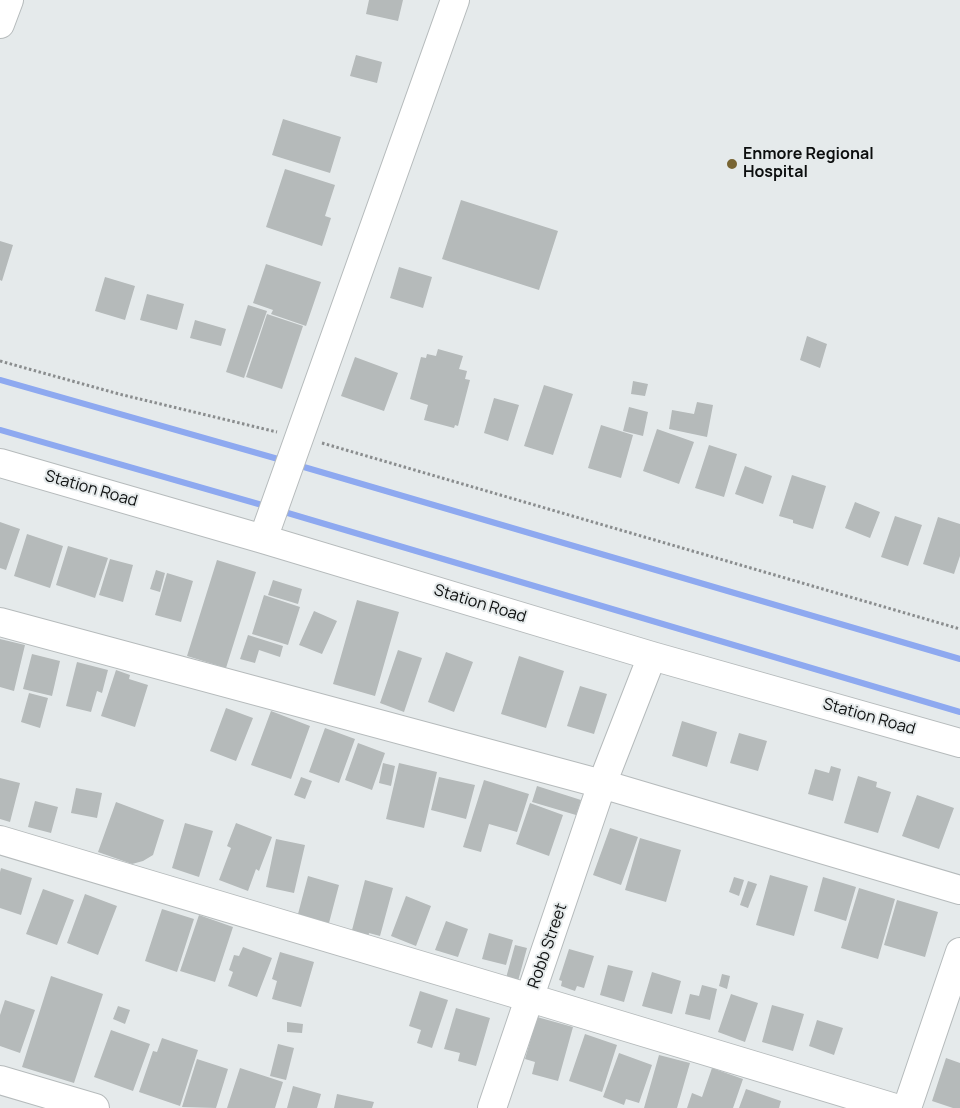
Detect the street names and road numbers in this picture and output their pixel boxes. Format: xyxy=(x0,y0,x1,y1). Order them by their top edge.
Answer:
street label: Station Road xyxy=(43,467,139,511)
street label: Station Road xyxy=(432,581,528,627)
street label: Station Road xyxy=(821,695,917,739)
street label: Robb Street xyxy=(524,901,572,991)

